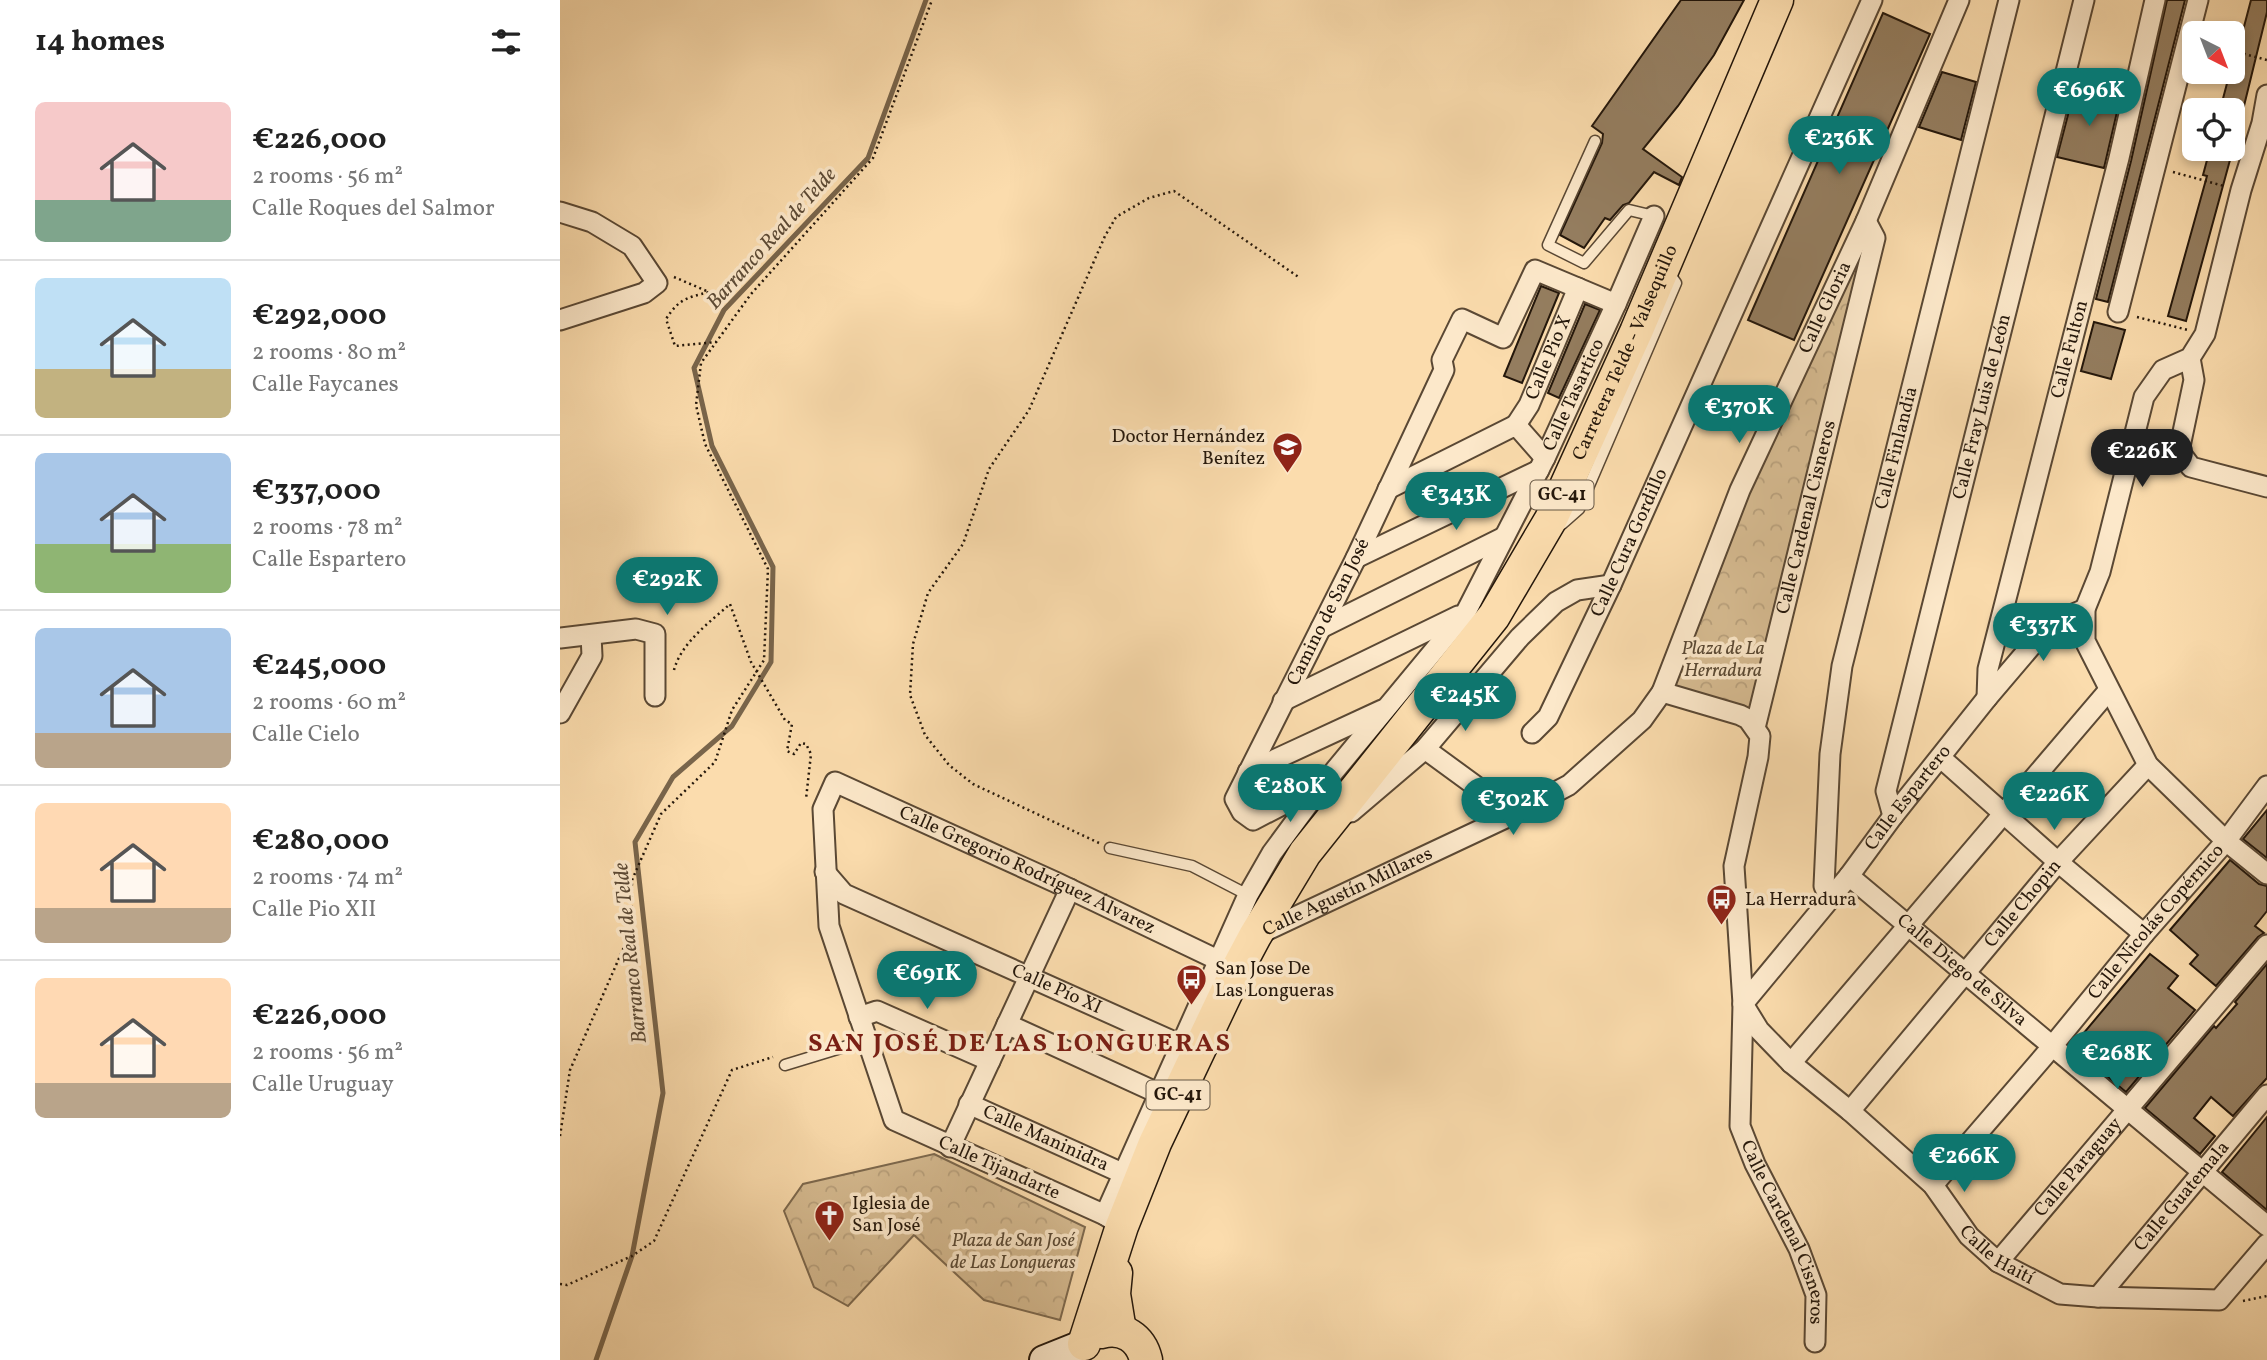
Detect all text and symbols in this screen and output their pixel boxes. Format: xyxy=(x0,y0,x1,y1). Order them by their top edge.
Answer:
text: 14 homes xyxy=(35,21,165,63)
north arrow xyxy=(2182,21,2245,84)
map controls xyxy=(2182,21,2245,161)
icon: filters xyxy=(487,23,525,61)
pin: €696K xyxy=(2040,68,2138,128)
text: €696K xyxy=(2053,75,2125,107)
button: locate xyxy=(2182,98,2245,161)
pin: €236K xyxy=(1790,116,1888,176)
text: €226,000 xyxy=(252,119,386,161)
text: €236K xyxy=(1804,123,1874,155)
icon: home xyxy=(91,130,175,214)
text: 2 rooms · 56 m² xyxy=(252,161,403,193)
water label: Barranco Real de Telde xyxy=(700,162,844,316)
text: Calle Roques del Salmor xyxy=(252,193,495,225)
street label: Carretera Telde - Valsequillo xyxy=(1566,241,1685,465)
street label: Calle Gloria xyxy=(1793,257,1858,358)
text: €292,000 xyxy=(252,295,386,337)
street label: Calle Fulton xyxy=(2045,297,2095,401)
icon: home xyxy=(91,306,175,390)
street label: Calle Fray Luis de León xyxy=(1946,311,2018,502)
street label: Calle Pio X xyxy=(1519,312,1578,404)
street label: Calle Tasartico xyxy=(1537,334,1611,456)
text: 2 rooms · 80 m² xyxy=(252,337,406,369)
text: Calle Faycanes xyxy=(252,369,399,401)
street label: Calle Finlandia xyxy=(1869,384,1925,512)
pin: €370K xyxy=(1690,386,1788,445)
text: €370K xyxy=(1704,392,1774,424)
street label: Calle Cardenal Cisneros xyxy=(1770,418,1843,617)
place label: Doctor Hernández Benítez xyxy=(1112,424,1265,472)
pin: €226K xyxy=(2093,430,2191,489)
school or university icon: Doctor Hernández Benítez xyxy=(1271,431,1305,475)
text: €226K xyxy=(2107,436,2177,468)
street label: Calle Cura Gordillo xyxy=(1585,464,1674,621)
text: €337,000 xyxy=(252,470,381,512)
pin: €343K xyxy=(1407,472,1505,532)
text: €343K xyxy=(1421,479,1491,511)
road number: GC-41 xyxy=(1530,480,1594,509)
icon: home xyxy=(91,481,175,565)
text: 2 rooms · 78 m² xyxy=(252,512,403,544)
street label: Camino de San José xyxy=(1281,534,1376,690)
text: Calle Espartero xyxy=(252,544,406,576)
pin: €292K xyxy=(618,558,716,617)
text: €292K xyxy=(632,564,702,596)
pin: €337K xyxy=(1994,604,2092,663)
text: €337K xyxy=(2009,610,2077,642)
park label: Plaza de La Herradura xyxy=(1681,636,1765,684)
text: €245,000 xyxy=(252,645,386,687)
icon: home xyxy=(91,656,175,740)
pin: €245K xyxy=(1416,674,1514,733)
text: €245K xyxy=(1430,680,1500,712)
text: 2 rooms · 60 m² xyxy=(252,687,406,719)
text: Calle Cielo xyxy=(252,719,360,751)
street label: Calle Espartero xyxy=(1859,740,1957,856)
pin: €280K xyxy=(1241,764,1339,824)
text: €280K xyxy=(1254,771,1326,803)
pin: €226K xyxy=(2005,772,2103,832)
pin: €302K xyxy=(1464,778,1562,837)
text: €226K xyxy=(2019,779,2089,811)
text: €302K xyxy=(1477,784,1549,816)
street label: Calle Gregorio Rodríguez Álvarez xyxy=(895,800,1159,941)
text: €280,000 xyxy=(252,820,389,862)
icon: home xyxy=(91,831,175,915)
street label: Calle Nicolás Copérnico xyxy=(2082,839,2230,1005)
street label: Calle Agustín Millares xyxy=(1258,841,1437,943)
street label: Calle Chopin xyxy=(1979,854,2068,954)
water label: Barranco Real de Telde xyxy=(607,861,655,1045)
text: 2 rooms · 74 m² xyxy=(252,862,403,894)
bus stop icon: La Herradura xyxy=(1705,883,1739,927)
place label: La Herradura xyxy=(1745,887,1856,913)
text: Calle Pio XII xyxy=(252,894,376,926)
street label: Calle Diego de Silva xyxy=(1891,908,2033,1033)
pin: €691K xyxy=(878,951,976,1011)
place label: San Jose De Las Longueras xyxy=(1215,956,1334,1004)
text: €691K xyxy=(893,958,961,990)
street label: Calle Pío XI xyxy=(1007,958,1106,1021)
bus stop icon: San Jose De Las Longueras xyxy=(1175,963,1209,1007)
text: €226,000 xyxy=(252,995,386,1037)
icon: home xyxy=(91,1006,175,1090)
district label: SAN JOSÉ DE LAS LONGUERAS xyxy=(808,1026,1232,1062)
pin: €268K xyxy=(2068,1032,2166,1091)
text: 2 rooms · 56 m² xyxy=(252,1037,403,1069)
text: €268K xyxy=(2082,1038,2152,1070)
text: Calle Uruguay xyxy=(252,1069,394,1101)
road number: GC-41 xyxy=(1146,1080,1210,1110)
street label: Calle Maninidra xyxy=(978,1099,1113,1178)
street label: Calle Paraguay xyxy=(2028,1112,2128,1223)
street label: Calle Tijandarte xyxy=(934,1129,1064,1207)
pin: €266K xyxy=(1915,1134,2013,1194)
street label: Calle Cardenal Cisneros xyxy=(1734,1136,1829,1325)
street label: Calle Guatemala xyxy=(2128,1136,2236,1257)
text: €266K xyxy=(1929,1141,1999,1173)
place label: Iglesia de San José xyxy=(852,1191,930,1239)
church icon: Iglesia de San José xyxy=(812,1198,846,1242)
street label: Calle Haití xyxy=(1953,1220,2039,1292)
park label: Plaza de San José de Las Longueras xyxy=(950,1228,1076,1276)

